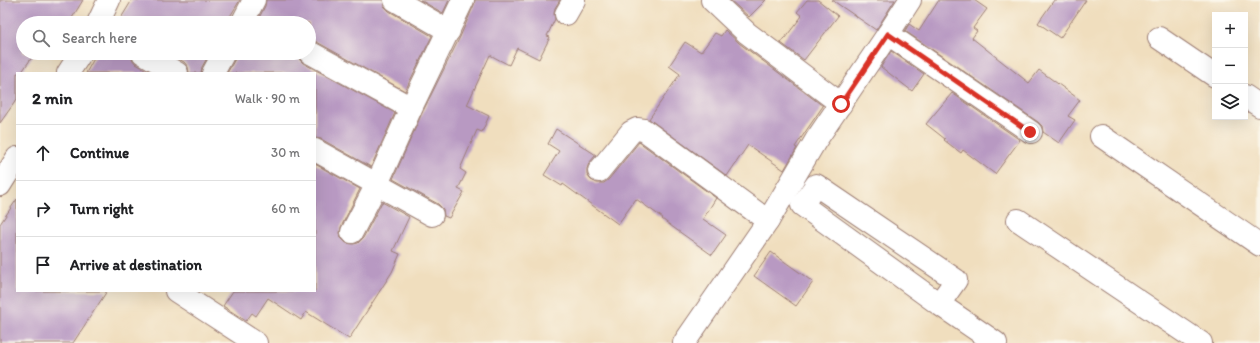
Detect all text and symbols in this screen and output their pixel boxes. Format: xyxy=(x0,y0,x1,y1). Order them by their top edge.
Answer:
map controls xyxy=(1212,12,1248,120)
button: + xyxy=(1212,12,1248,48)
search box xyxy=(16,16,316,60)
icon: search xyxy=(30,27,52,49)
text: Search here xyxy=(62,29,137,47)
button: − xyxy=(1212,48,1248,84)
button: layers xyxy=(1212,84,1248,120)
text: 2 min xyxy=(32,88,72,108)
text: Walk · 90 m xyxy=(235,91,300,106)
route start xyxy=(832,95,850,113)
route end xyxy=(1021,123,1039,141)
icon: ahead xyxy=(32,142,54,164)
text: Continue xyxy=(70,144,129,162)
text: 30 m xyxy=(271,145,300,160)
icon: right xyxy=(32,198,54,220)
text: Turn right xyxy=(70,200,134,218)
text: 60 m xyxy=(271,201,300,216)
icon: arrive xyxy=(32,254,54,276)
text: Arrive at destination xyxy=(70,256,202,274)

